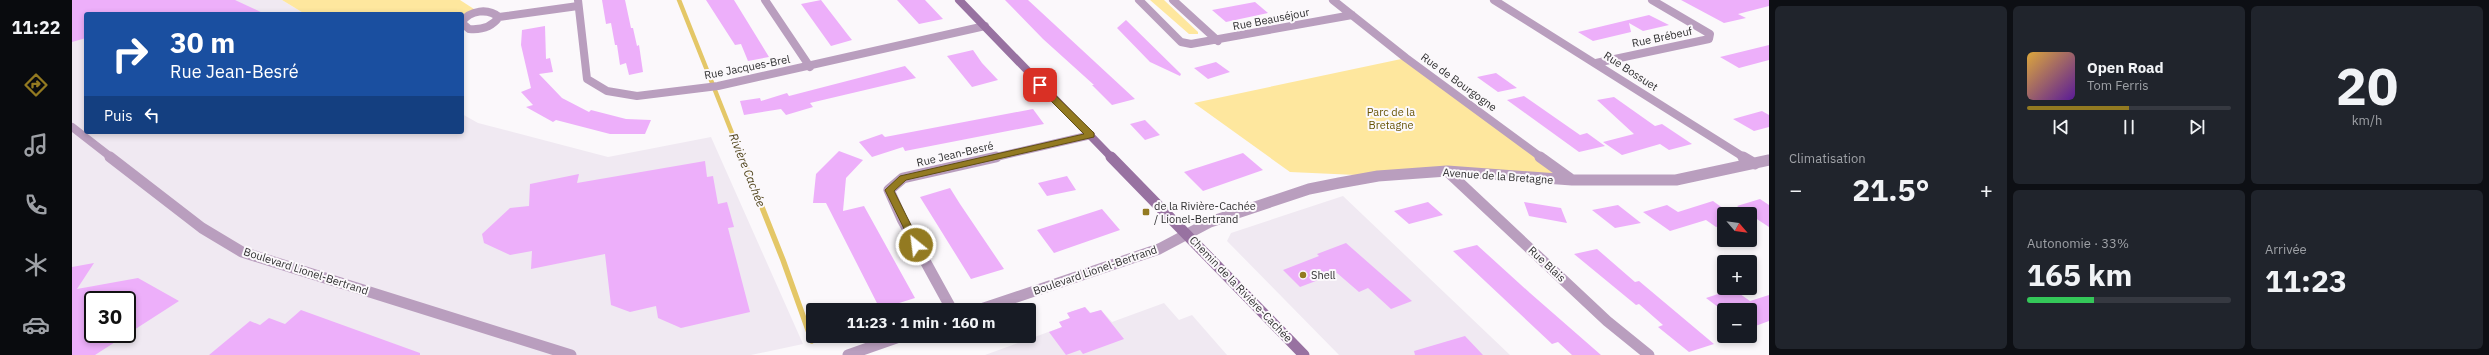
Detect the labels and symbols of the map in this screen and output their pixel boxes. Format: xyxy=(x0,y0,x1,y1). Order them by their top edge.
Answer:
street label: Rue Beauséjour xyxy=(1231,5,1311,33)
street label: Rue Brébeuf xyxy=(1631,24,1694,50)
street label: Rue Bossuet xyxy=(1601,48,1661,94)
street label: Rue de Bourgogne xyxy=(1418,50,1500,114)
street label: Rue Jacques-Brel xyxy=(703,52,791,82)
pin xyxy=(1023,68,1057,102)
park label: Parc de la Bretagne xyxy=(1367,105,1415,132)
water label: Rivière Cachée xyxy=(726,131,769,209)
street label: Rue Jean-Besré xyxy=(915,138,995,170)
street label: Avenue de la Bretagne xyxy=(1442,165,1554,187)
place label: de la Rivière-Cachée / Lionel-Bertrand xyxy=(1154,199,1256,226)
marker: de la Rivière-Cachée / Lionel-Bertrand xyxy=(1141,207,1151,217)
north arrow xyxy=(1717,207,1757,247)
position arrow xyxy=(895,224,937,266)
street label: Chemin de la Rivière-Cachée xyxy=(1187,233,1295,345)
street label: Boulevard Lionel-Bertrand xyxy=(1031,242,1159,298)
street label: Rue Blais xyxy=(1525,243,1569,285)
street label: Boulevard Lionel-Bertrand xyxy=(242,244,370,298)
place label: Shell xyxy=(1311,268,1336,282)
marker: Shell xyxy=(1298,270,1308,280)
speed limit sign: 30 xyxy=(84,291,136,343)

